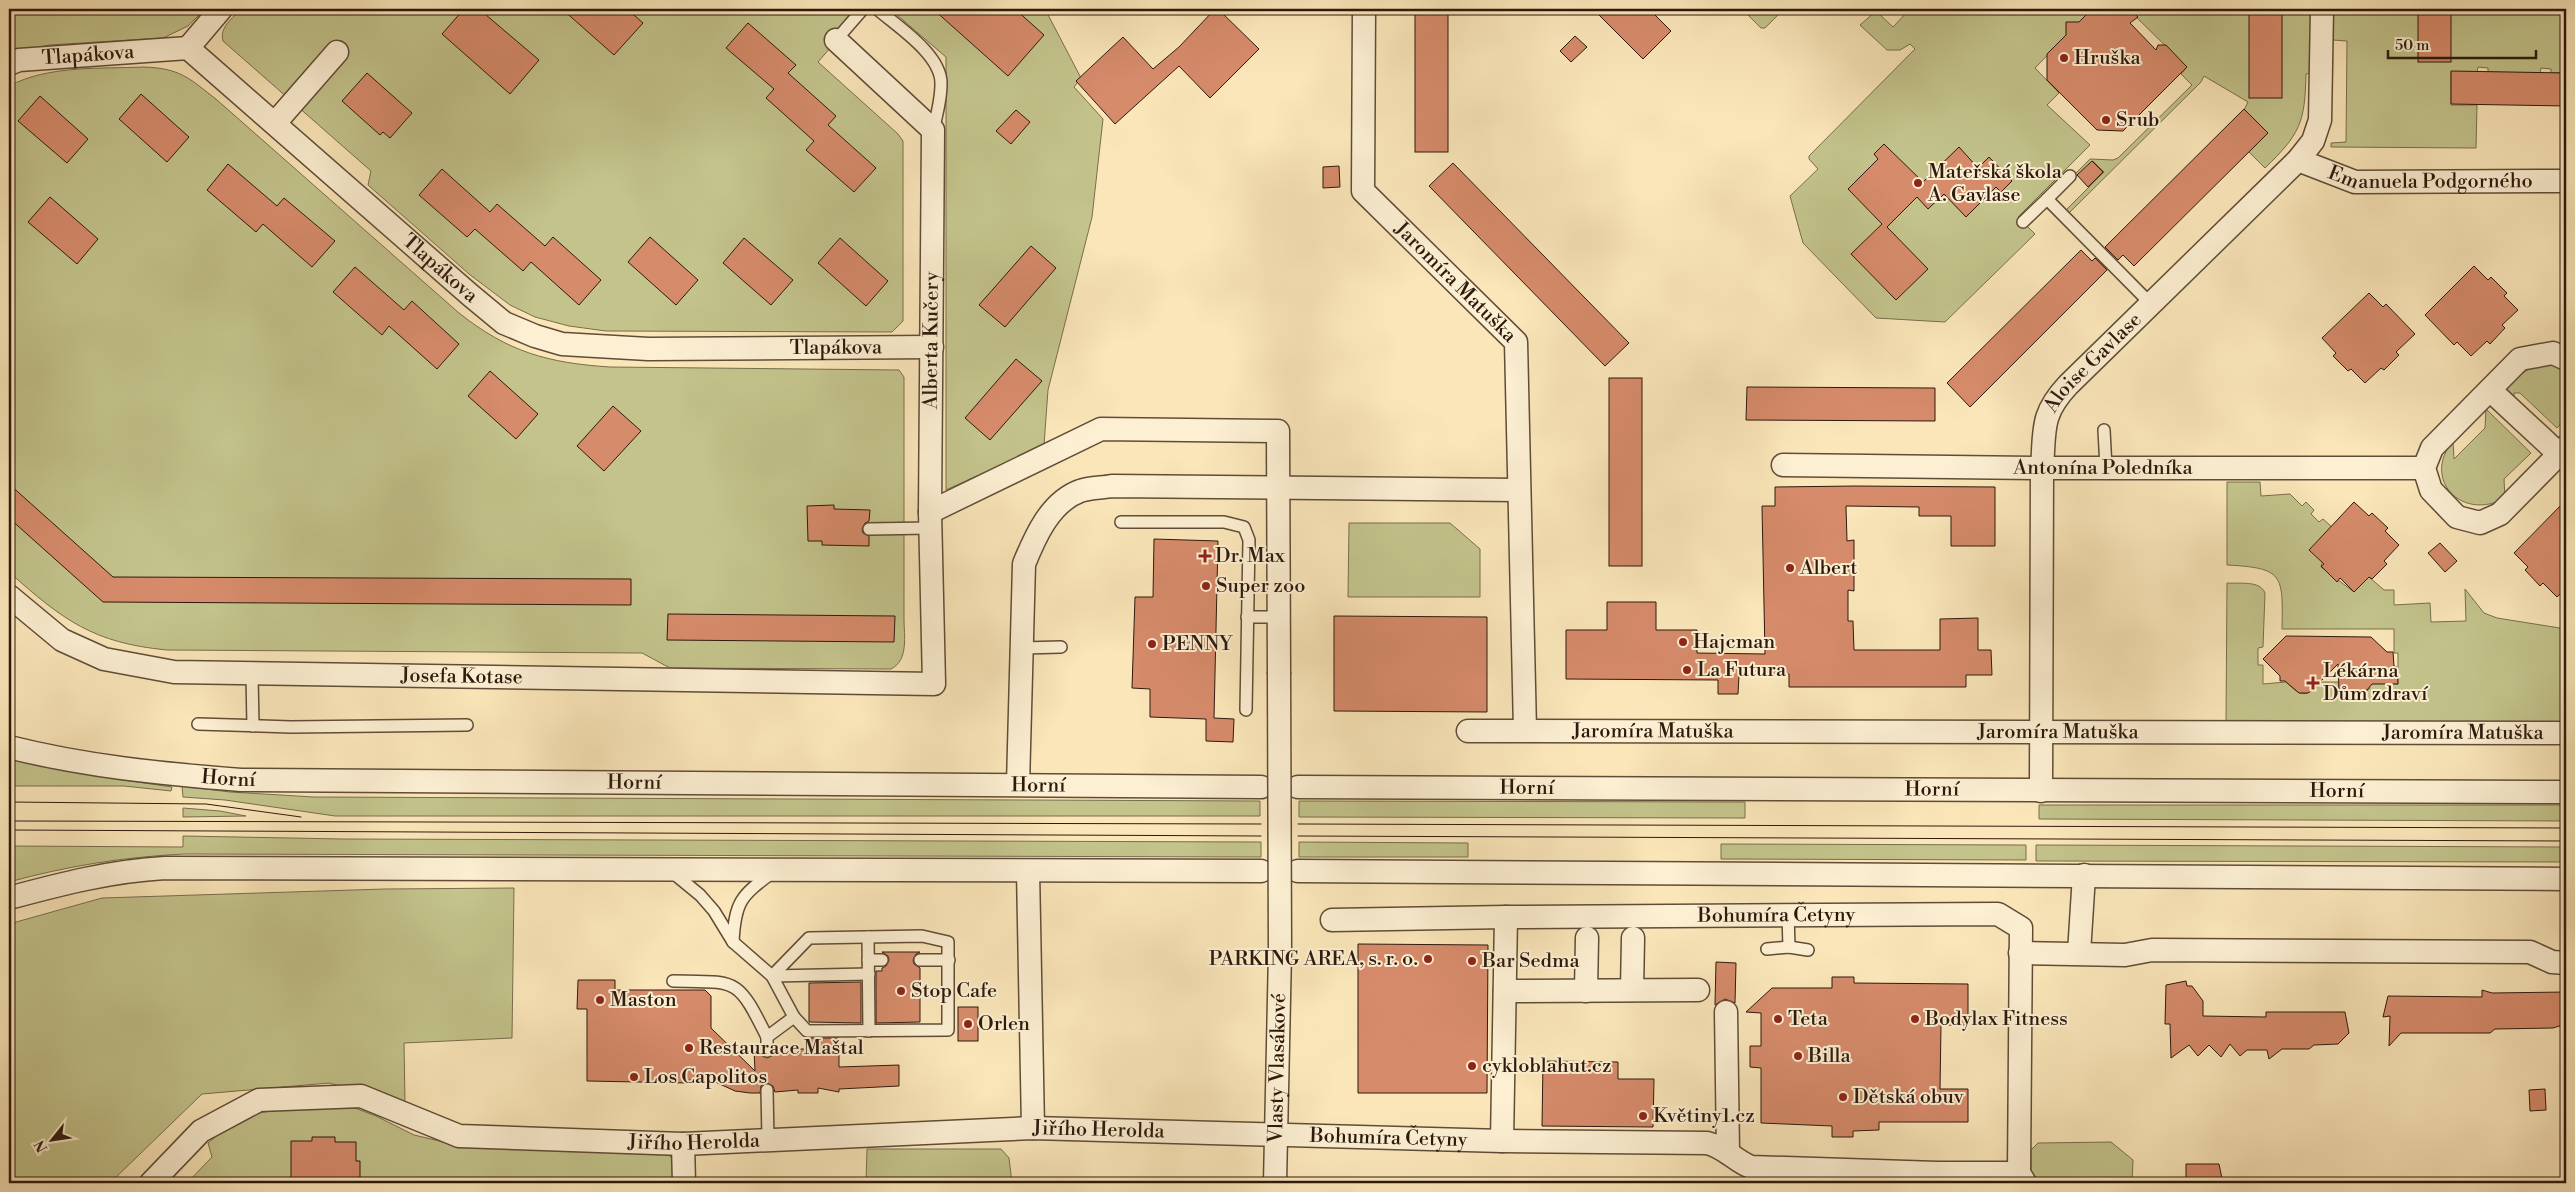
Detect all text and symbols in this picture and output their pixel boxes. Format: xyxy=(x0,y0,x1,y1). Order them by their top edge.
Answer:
scale bar xyxy=(2388,28,2535,60)
text: 50 m xyxy=(2395,36,2429,55)
street label: Tlapákova xyxy=(41,39,136,71)
place label: Hruška xyxy=(2074,46,2141,71)
marker: Hruška xyxy=(2058,52,2070,64)
place label: Srub xyxy=(2116,108,2159,133)
marker: Srub xyxy=(2100,114,2112,126)
place label: Mateřská škola A. Gavlase xyxy=(1927,160,2063,208)
street label: Emanuela Podgorného xyxy=(2324,160,2533,195)
marker: Mateřská škola A. Gavlase xyxy=(1912,177,1924,189)
street label: Jaromíra Matuška xyxy=(1389,216,1522,349)
street label: Tlapákova xyxy=(397,229,483,309)
street label: Alberta Kučery xyxy=(918,271,944,410)
street label: Aloise Gavlase xyxy=(2038,307,2147,418)
street label: Tlapákova xyxy=(790,335,883,361)
street label: Antonína Poledníka xyxy=(2012,455,2193,481)
place label: Dr. Max xyxy=(1215,544,1286,569)
marker: Dr. Max xyxy=(1199,550,1211,562)
place label: Albert xyxy=(1799,556,1857,581)
marker: Albert xyxy=(1784,562,1796,574)
place label: Super zoo xyxy=(1216,574,1305,599)
marker: Super zoo xyxy=(1200,580,1212,592)
place label: Hajcman xyxy=(1693,630,1775,655)
place label: PENNY xyxy=(1162,632,1233,657)
marker: Hajcman xyxy=(1677,636,1689,648)
marker: PENNY xyxy=(1146,638,1158,650)
place label: La Futura xyxy=(1697,658,1787,683)
place label: Lékárna Dům zdraví xyxy=(2323,659,2429,707)
street label: Josefa Kotase xyxy=(400,663,523,690)
marker: La Futura xyxy=(1681,664,1693,676)
marker: Lékárna Dům zdraví xyxy=(2307,677,2319,689)
street label: Jaromíra Matuška xyxy=(1571,719,1735,744)
street label: Jaromíra Matuška xyxy=(1976,719,2140,745)
street label: Jaromíra Matuška xyxy=(2381,720,2545,745)
street label: Horní xyxy=(200,764,257,793)
street label: Horní xyxy=(607,770,663,795)
street label: Horní xyxy=(1011,773,1067,798)
street label: Horní xyxy=(1500,775,1556,801)
street label: Horní xyxy=(1905,777,1961,802)
street label: Horní xyxy=(2310,778,2366,804)
street label: Bohumíra Četyny xyxy=(1696,902,1856,928)
place label: PARKING AREA, s. r. o. xyxy=(1209,947,1418,972)
place label: Bar Sedma xyxy=(1481,949,1580,974)
marker: PARKING AREA, s. r. o. xyxy=(1422,953,1434,965)
marker: Bar Sedma xyxy=(1466,955,1478,967)
place label: Stop Cafe xyxy=(911,979,997,1004)
marker: Stop Cafe xyxy=(895,985,907,997)
place label: Maston xyxy=(610,988,677,1013)
street label: Vlasty Vlasákové xyxy=(1263,993,1292,1144)
marker: Maston xyxy=(594,994,606,1006)
place label: Teta xyxy=(1788,1007,1829,1032)
place label: Bodylax Fitness xyxy=(1924,1007,2068,1032)
place label: Orlen xyxy=(978,1012,1030,1037)
marker: Teta xyxy=(1772,1013,1784,1025)
marker: Bodylax Fitness xyxy=(1909,1013,1921,1025)
marker: Orlen xyxy=(962,1018,974,1030)
place label: Restaurace Maštal xyxy=(699,1036,864,1061)
marker: Restaurace Maštal xyxy=(683,1042,695,1054)
place label: Billa xyxy=(1807,1044,1852,1069)
marker: Billa xyxy=(1792,1050,1804,1062)
place label: cykloblahut.cz xyxy=(1482,1054,1611,1079)
marker: cykloblahut.cz xyxy=(1466,1060,1478,1072)
place label: Los Capolitos xyxy=(644,1065,767,1090)
marker: Los Capolitos xyxy=(628,1071,640,1083)
place label: Dětská obuv xyxy=(1853,1085,1965,1110)
marker: Dětská obuv xyxy=(1837,1091,1849,1103)
place label: Květiny1.cz xyxy=(1653,1104,1755,1129)
marker: Květiny1.cz xyxy=(1637,1110,1649,1122)
north arrow xyxy=(28,1114,78,1164)
street label: Jiřího Herolda xyxy=(1031,1115,1166,1144)
street label: Bohumíra Četyny xyxy=(1308,1123,1468,1153)
street label: Jiřího Herolda xyxy=(627,1128,761,1157)
text: N xyxy=(31,1137,52,1155)

